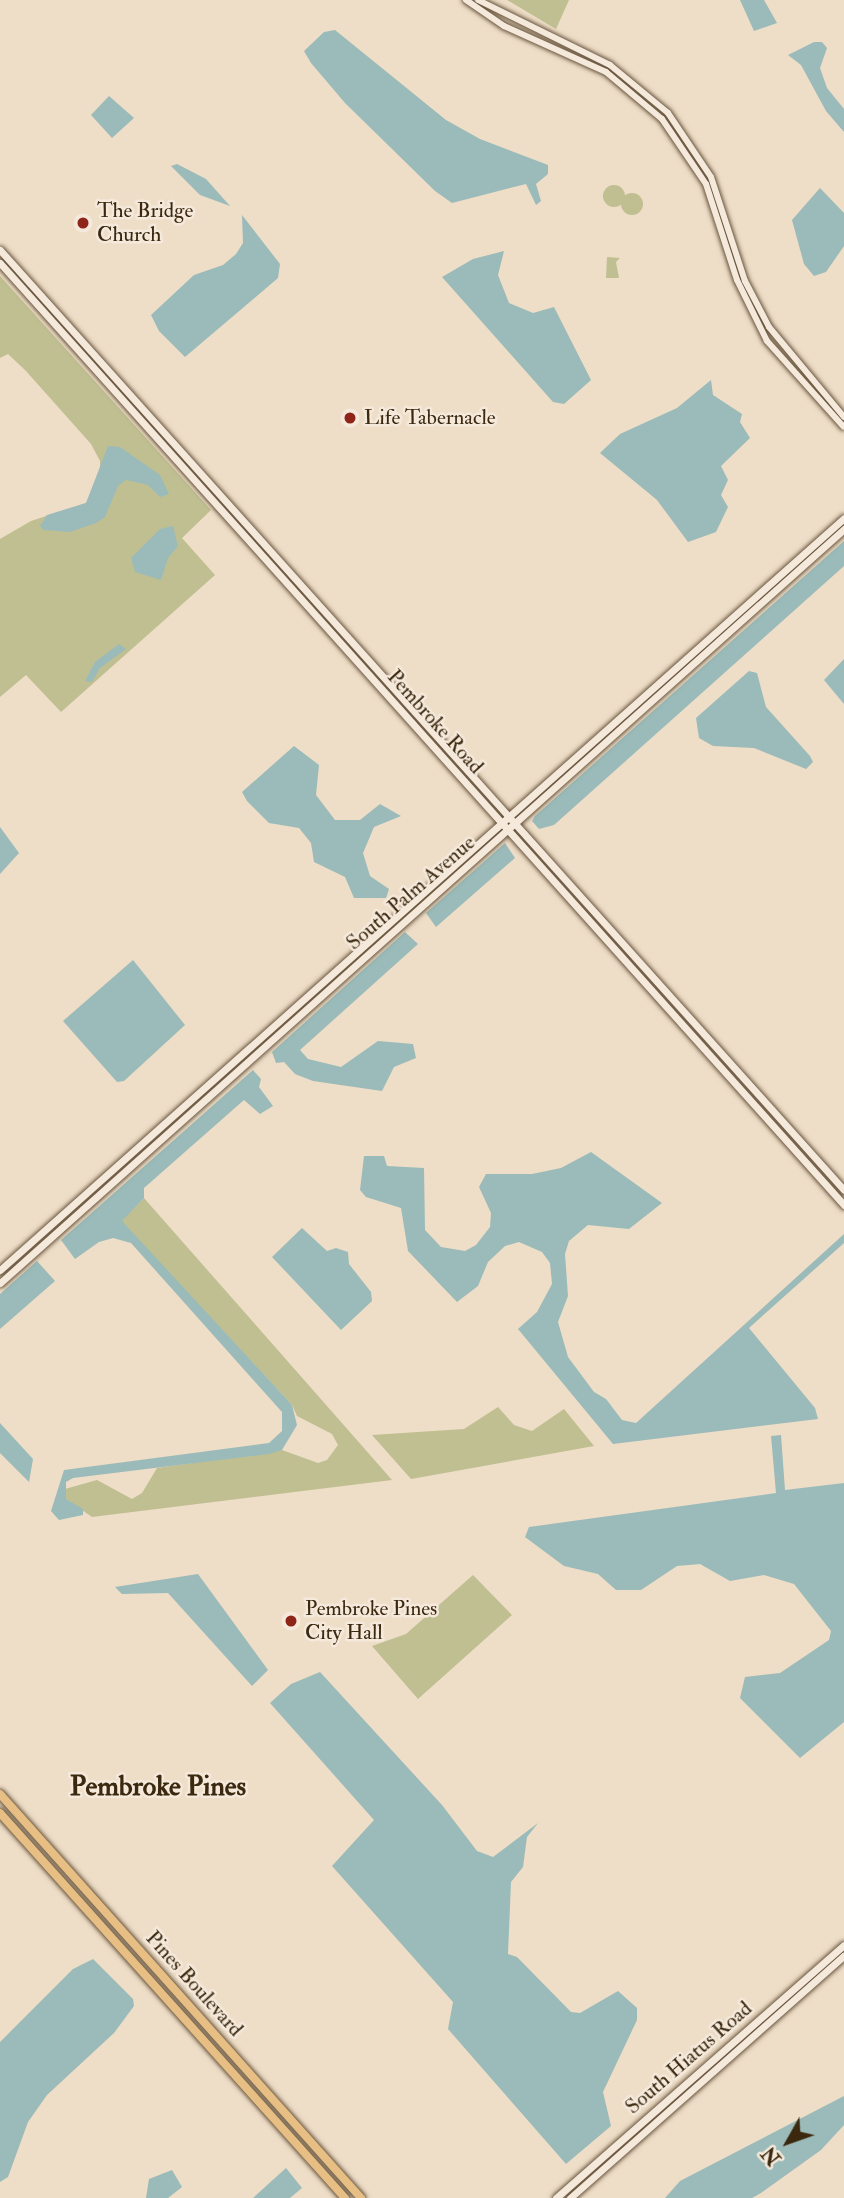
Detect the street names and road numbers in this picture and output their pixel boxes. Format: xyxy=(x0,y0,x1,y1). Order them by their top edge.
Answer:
street label: Pembroke Road xyxy=(382,665,488,779)
street label: South Palm Avenue xyxy=(342,830,480,956)
street label: Pines Boulevard xyxy=(140,1926,248,2042)
street label: South Hiatus Road xyxy=(621,1996,757,2120)

